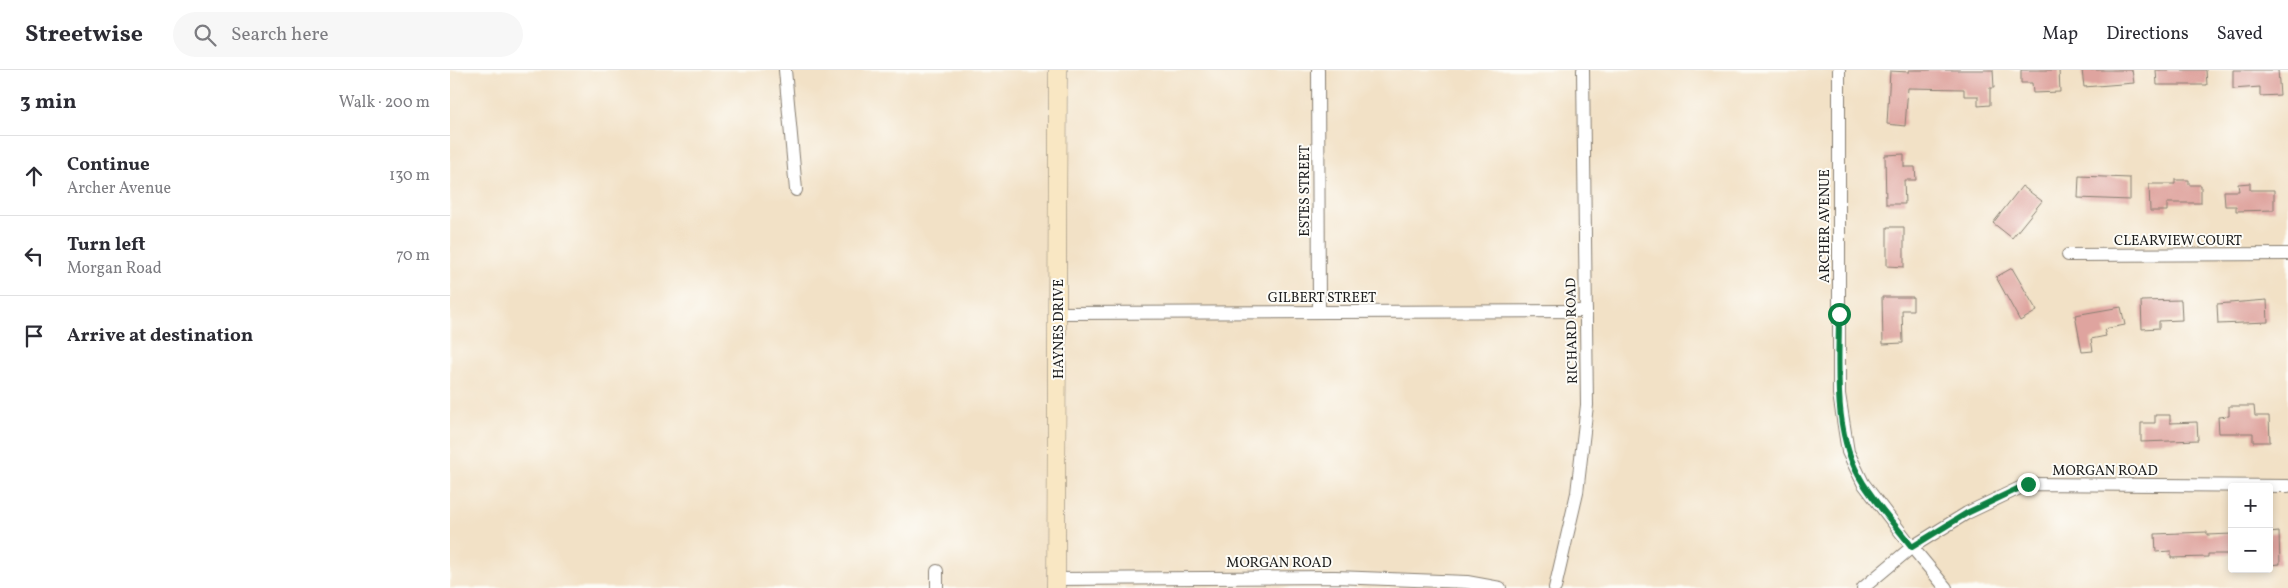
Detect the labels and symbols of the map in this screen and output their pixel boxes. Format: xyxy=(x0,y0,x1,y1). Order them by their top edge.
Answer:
street label: ESTES STREET xyxy=(1296,145,1315,237)
street label: ARCHER AVENUE xyxy=(1816,169,1835,283)
street label: CLEARVIEW COURT xyxy=(2114,232,2242,251)
street label: RICHARD ROAD xyxy=(1562,278,1583,384)
street label: HAYNES DRIVE xyxy=(1050,279,1069,379)
street label: GILBERT STREET xyxy=(1268,289,1376,308)
route start xyxy=(1828,303,1851,326)
street label: MORGAN ROAD xyxy=(2052,462,2158,481)
route end xyxy=(2017,473,2040,496)
street label: MORGAN ROAD xyxy=(1226,554,1332,573)

